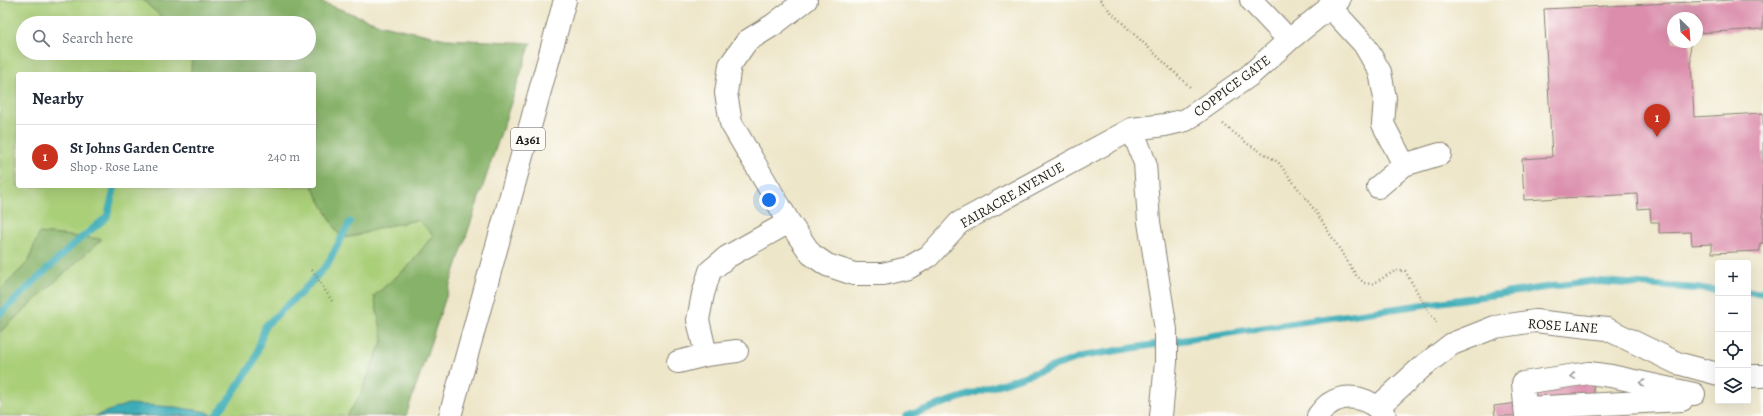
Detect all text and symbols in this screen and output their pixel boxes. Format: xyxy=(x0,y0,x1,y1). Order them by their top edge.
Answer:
north arrow xyxy=(1667,12,1703,48)
search box xyxy=(16,16,316,60)
icon: search xyxy=(30,27,52,49)
text: Search here xyxy=(62,28,133,48)
street label: COPPICE GATE xyxy=(1190,51,1274,121)
text: Nearby xyxy=(32,87,83,110)
pin: 1 xyxy=(1644,104,1670,137)
road number: A361 xyxy=(511,128,545,150)
text: St Johns Garden Centre xyxy=(70,138,214,158)
text: 1 xyxy=(43,148,47,165)
text: 240 m xyxy=(268,148,300,165)
street label: FAIRACRE AVENUE xyxy=(956,157,1068,233)
text: Shop · Rose Lane xyxy=(70,158,158,175)
your location xyxy=(759,190,779,210)
map controls xyxy=(1715,260,1751,404)
button: + xyxy=(1715,260,1751,296)
button: − xyxy=(1715,296,1751,332)
street label: ROSE LANE xyxy=(1527,314,1599,338)
button: locate xyxy=(1715,332,1751,368)
button: layers xyxy=(1715,368,1751,404)
one-way arrow xyxy=(1570,371,1576,380)
one-way arrow xyxy=(1639,379,1646,387)

